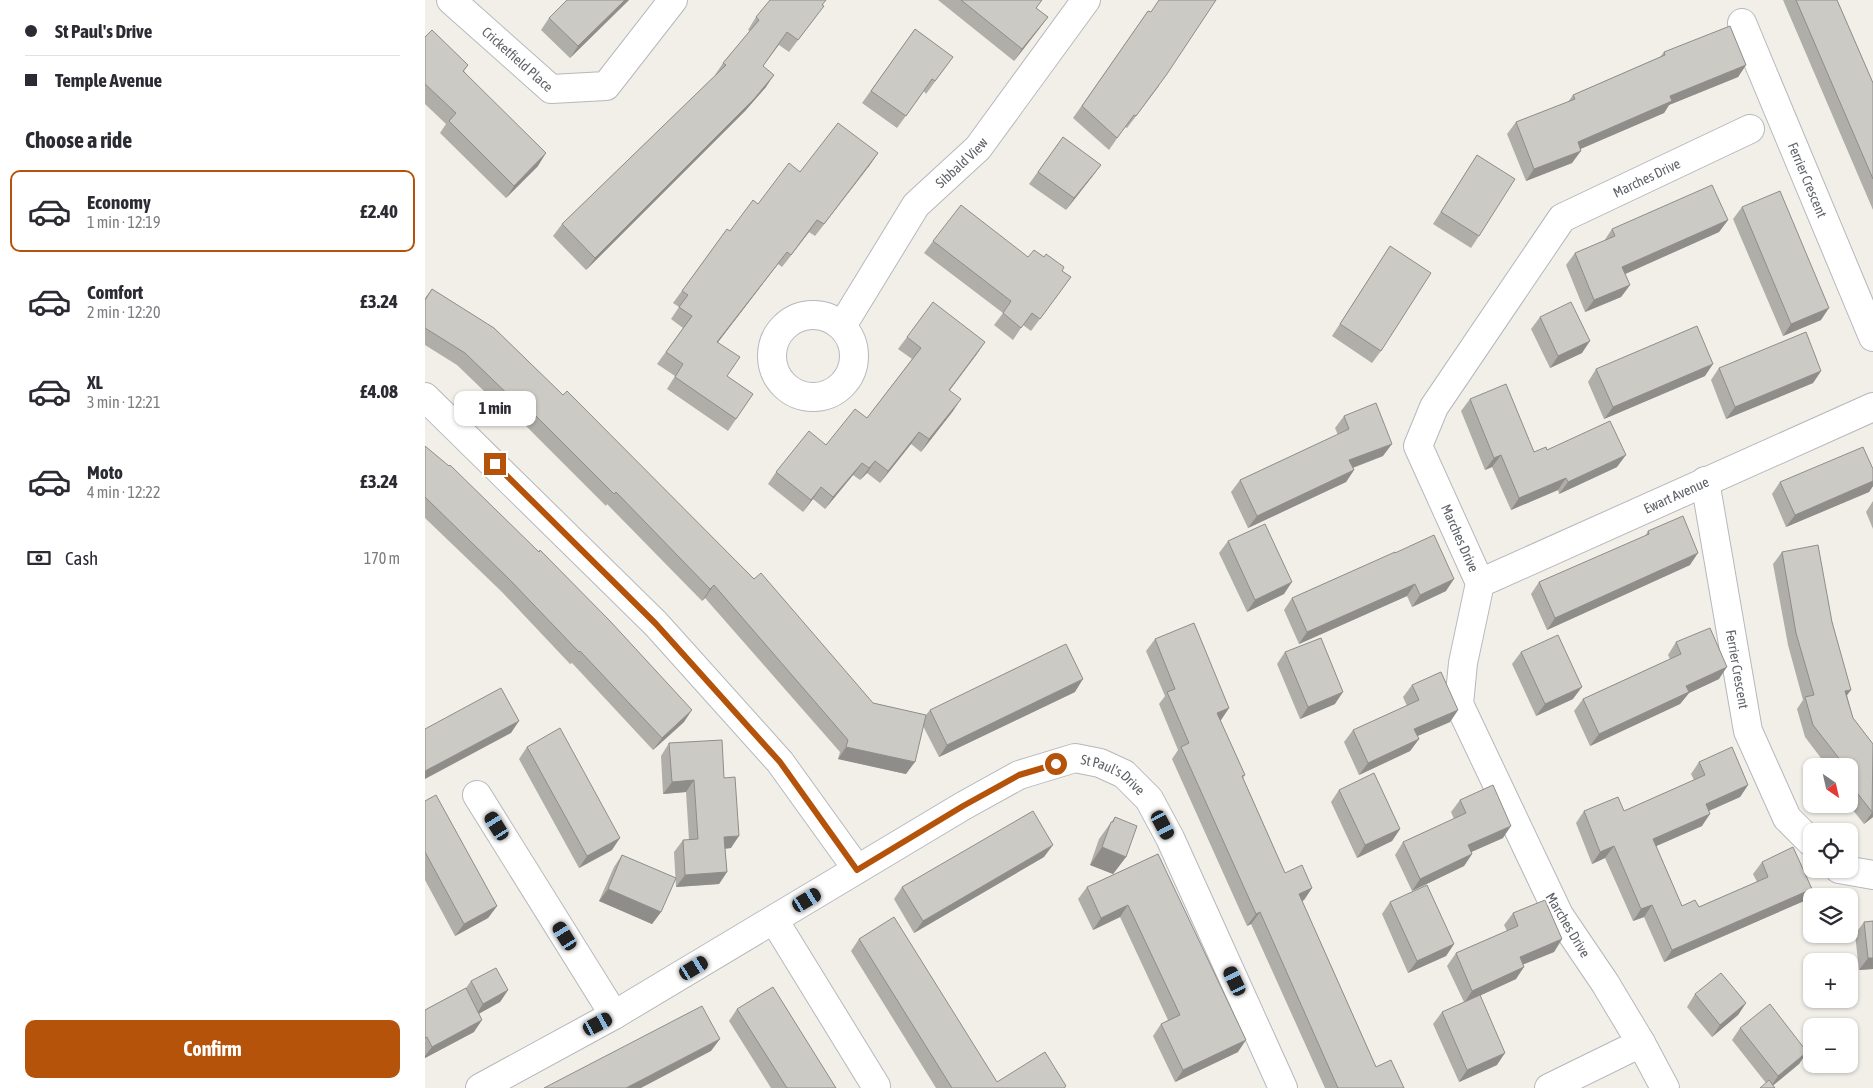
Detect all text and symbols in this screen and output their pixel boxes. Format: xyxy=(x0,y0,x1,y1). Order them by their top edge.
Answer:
text: St Paul's Drive xyxy=(55,20,152,42)
street label: Cricketfield Place xyxy=(479,23,556,95)
text: Temple Avenue xyxy=(55,69,162,91)
text: Choose a ride xyxy=(25,127,132,153)
street label: Sibbald View xyxy=(932,134,991,191)
street label: Ferrier Crescent xyxy=(1785,140,1830,220)
street label: Marches Drive xyxy=(1610,155,1683,201)
icon: car xyxy=(27,189,72,234)
text: Economy xyxy=(87,191,151,213)
text: £2.40 xyxy=(360,200,398,222)
text: 1 min · 12:19 xyxy=(87,213,160,231)
icon: car xyxy=(27,279,72,324)
text: Comfort xyxy=(87,281,143,303)
text: £3.24 xyxy=(360,290,398,312)
text: 2 min · 12:20 xyxy=(87,303,160,321)
icon: car xyxy=(27,369,72,414)
text: XL xyxy=(87,371,103,393)
text: £4.08 xyxy=(360,380,398,402)
callout: 1 min xyxy=(454,392,536,426)
text: 3 min · 12:21 xyxy=(87,393,160,411)
text: 1 min xyxy=(479,399,511,417)
route end xyxy=(484,453,506,475)
icon: car xyxy=(27,459,72,504)
text: Moto xyxy=(87,461,123,483)
text: £3.24 xyxy=(360,470,398,492)
street label: Ewart Avenue xyxy=(1641,474,1711,517)
text: 4 min · 12:22 xyxy=(87,483,160,501)
street label: Marches Drive xyxy=(1438,502,1482,574)
icon: cash xyxy=(25,544,53,572)
text: Cash xyxy=(65,547,98,569)
text: 170 m xyxy=(364,549,400,567)
street label: Ferrier Crescent xyxy=(1723,629,1752,710)
street label: St Paul's Drive xyxy=(1079,751,1148,798)
route start xyxy=(1045,753,1067,775)
north arrow xyxy=(1803,758,1857,812)
map controls xyxy=(1803,758,1858,1073)
car xyxy=(1149,808,1176,842)
car xyxy=(482,809,511,843)
button: locate xyxy=(1803,823,1858,878)
car xyxy=(790,886,823,914)
button: layers xyxy=(1803,888,1858,943)
street label: Marches Drive xyxy=(1543,890,1593,960)
car xyxy=(550,919,579,953)
button: + xyxy=(1803,953,1858,1008)
car xyxy=(677,954,710,982)
car xyxy=(1221,964,1248,998)
car xyxy=(581,1010,614,1038)
button: − xyxy=(1803,1018,1858,1073)
button: Confirm xyxy=(25,1020,400,1078)

